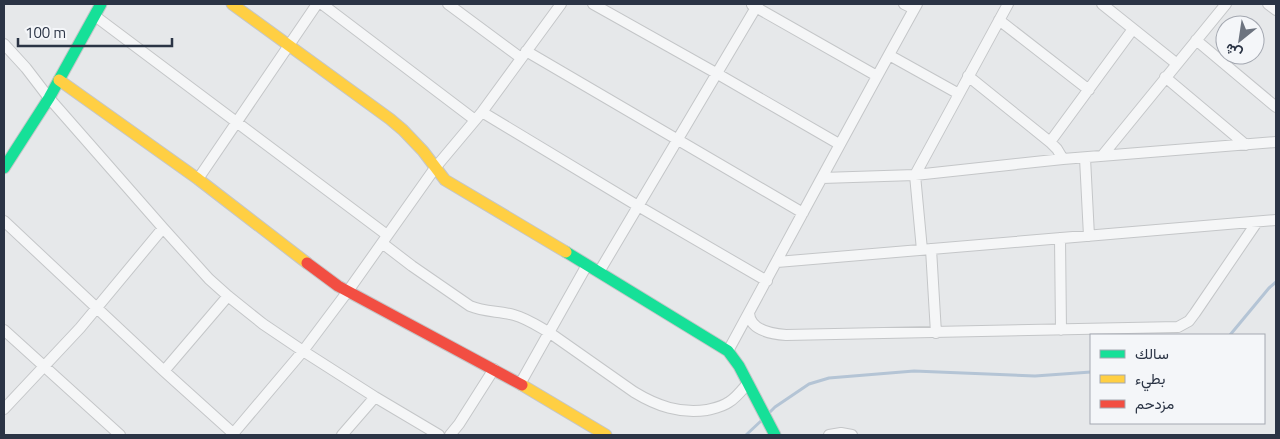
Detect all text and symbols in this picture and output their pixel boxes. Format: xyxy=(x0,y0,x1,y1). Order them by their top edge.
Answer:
scale bar xyxy=(18,15,171,47)
north arrow xyxy=(1215,15,1265,65)
text: 100 m xyxy=(25,21,66,44)
text: ش xyxy=(1221,38,1246,65)
legend xyxy=(1090,334,1265,424)
text: سالك xyxy=(1135,342,1169,365)
text: بطيء xyxy=(1135,367,1165,392)
text: مزدحم xyxy=(1135,392,1174,415)

